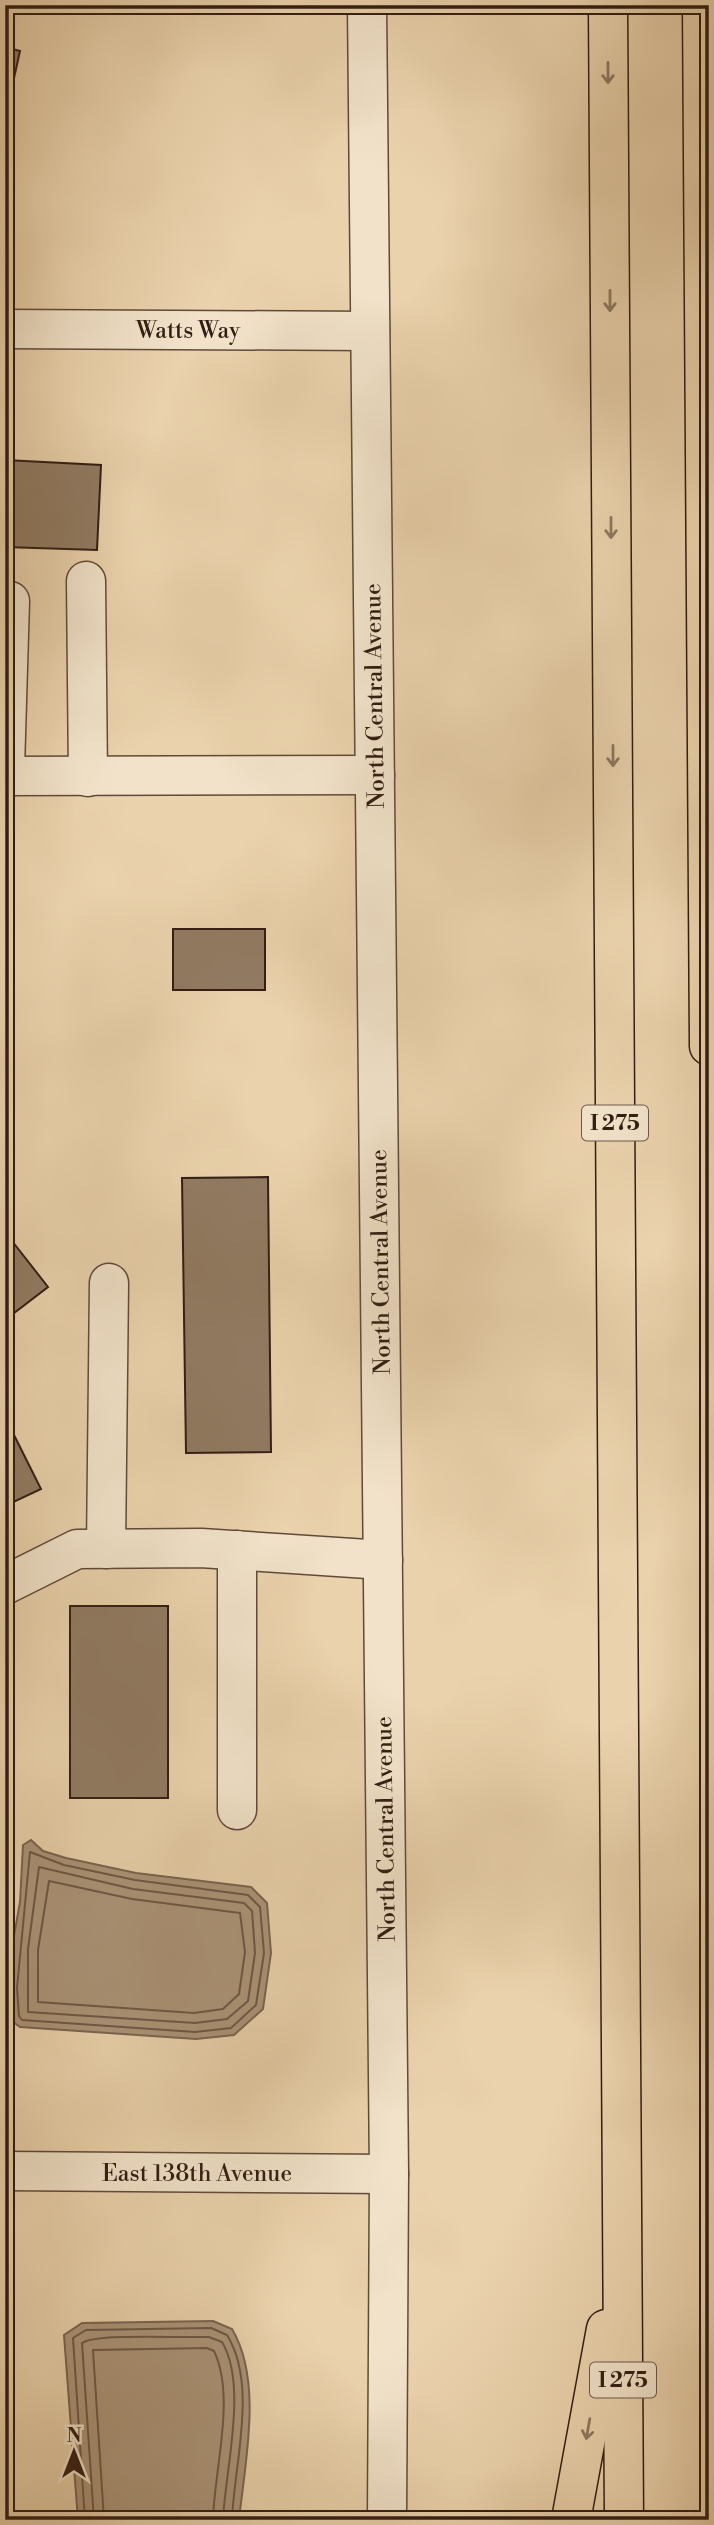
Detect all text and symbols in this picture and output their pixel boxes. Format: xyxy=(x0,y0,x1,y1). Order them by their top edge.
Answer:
one-way arrow xyxy=(601,62,615,85)
one-way arrow xyxy=(603,289,617,312)
street label: Watts Way xyxy=(135,317,241,345)
one-way arrow xyxy=(604,517,618,540)
street label: North Central Avenue xyxy=(359,583,391,809)
one-way arrow xyxy=(606,744,620,767)
road number: I 275 xyxy=(582,1106,648,1140)
street label: North Central Avenue xyxy=(365,1149,397,1375)
street label: North Central Avenue xyxy=(370,1716,402,1942)
street label: East 138th Avenue xyxy=(102,2160,292,2188)
road number: I 275 xyxy=(590,2362,656,2398)
north arrow xyxy=(38,2416,108,2486)
one-way arrow xyxy=(581,2417,594,2440)
text: N xyxy=(66,2424,82,2448)

